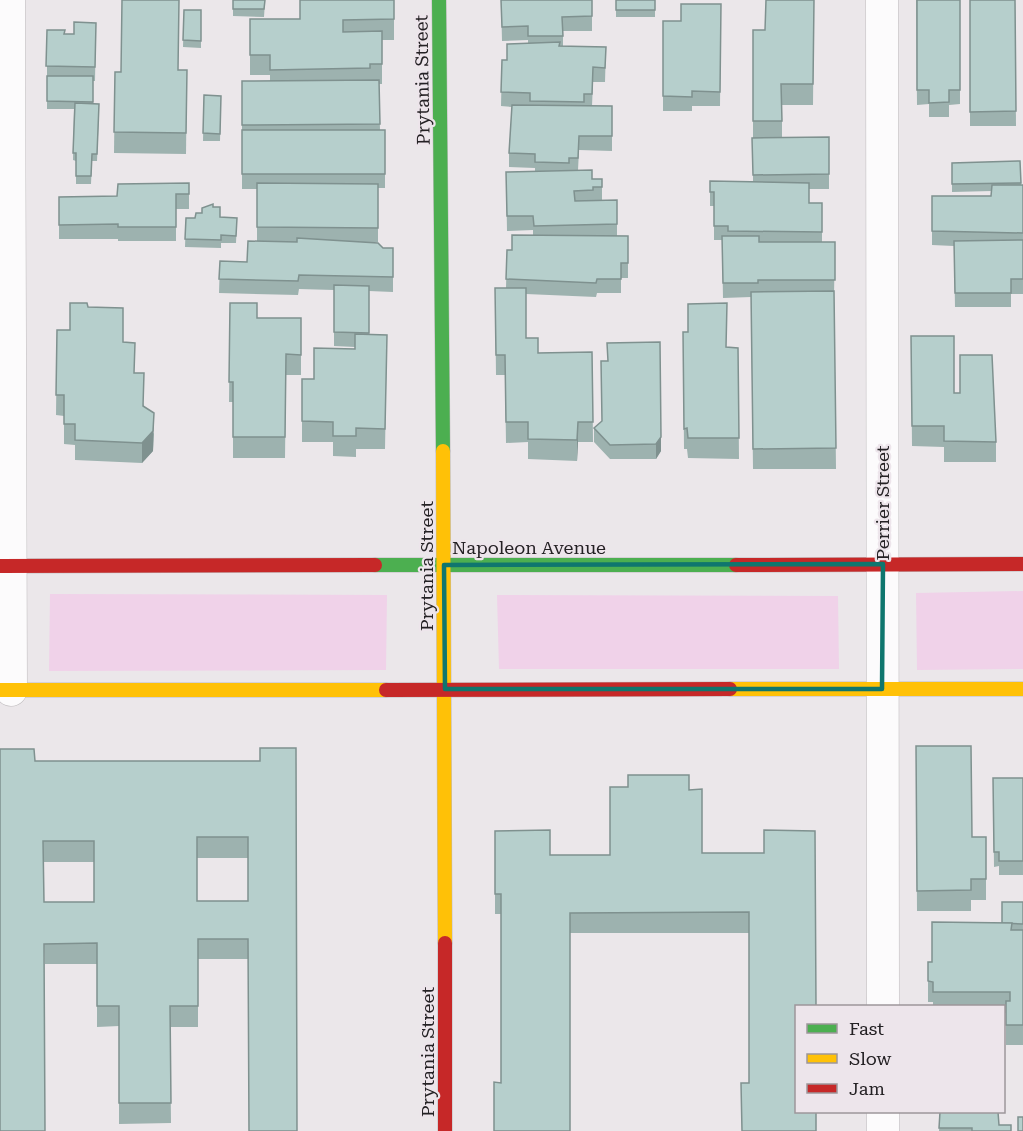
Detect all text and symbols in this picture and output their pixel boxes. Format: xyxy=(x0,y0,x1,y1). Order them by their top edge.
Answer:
street label: Prytania Street xyxy=(410,14,434,145)
street label: Perrier Street xyxy=(872,445,893,561)
street label: Prytania Street xyxy=(416,501,437,631)
street label: Napoleon Avenue xyxy=(452,537,606,558)
street label: Prytania Street xyxy=(417,987,438,1117)
legend xyxy=(795,1005,1005,1113)
text: Fast xyxy=(849,1018,884,1039)
text: Slow xyxy=(849,1048,891,1069)
text: Jam xyxy=(849,1078,885,1099)

